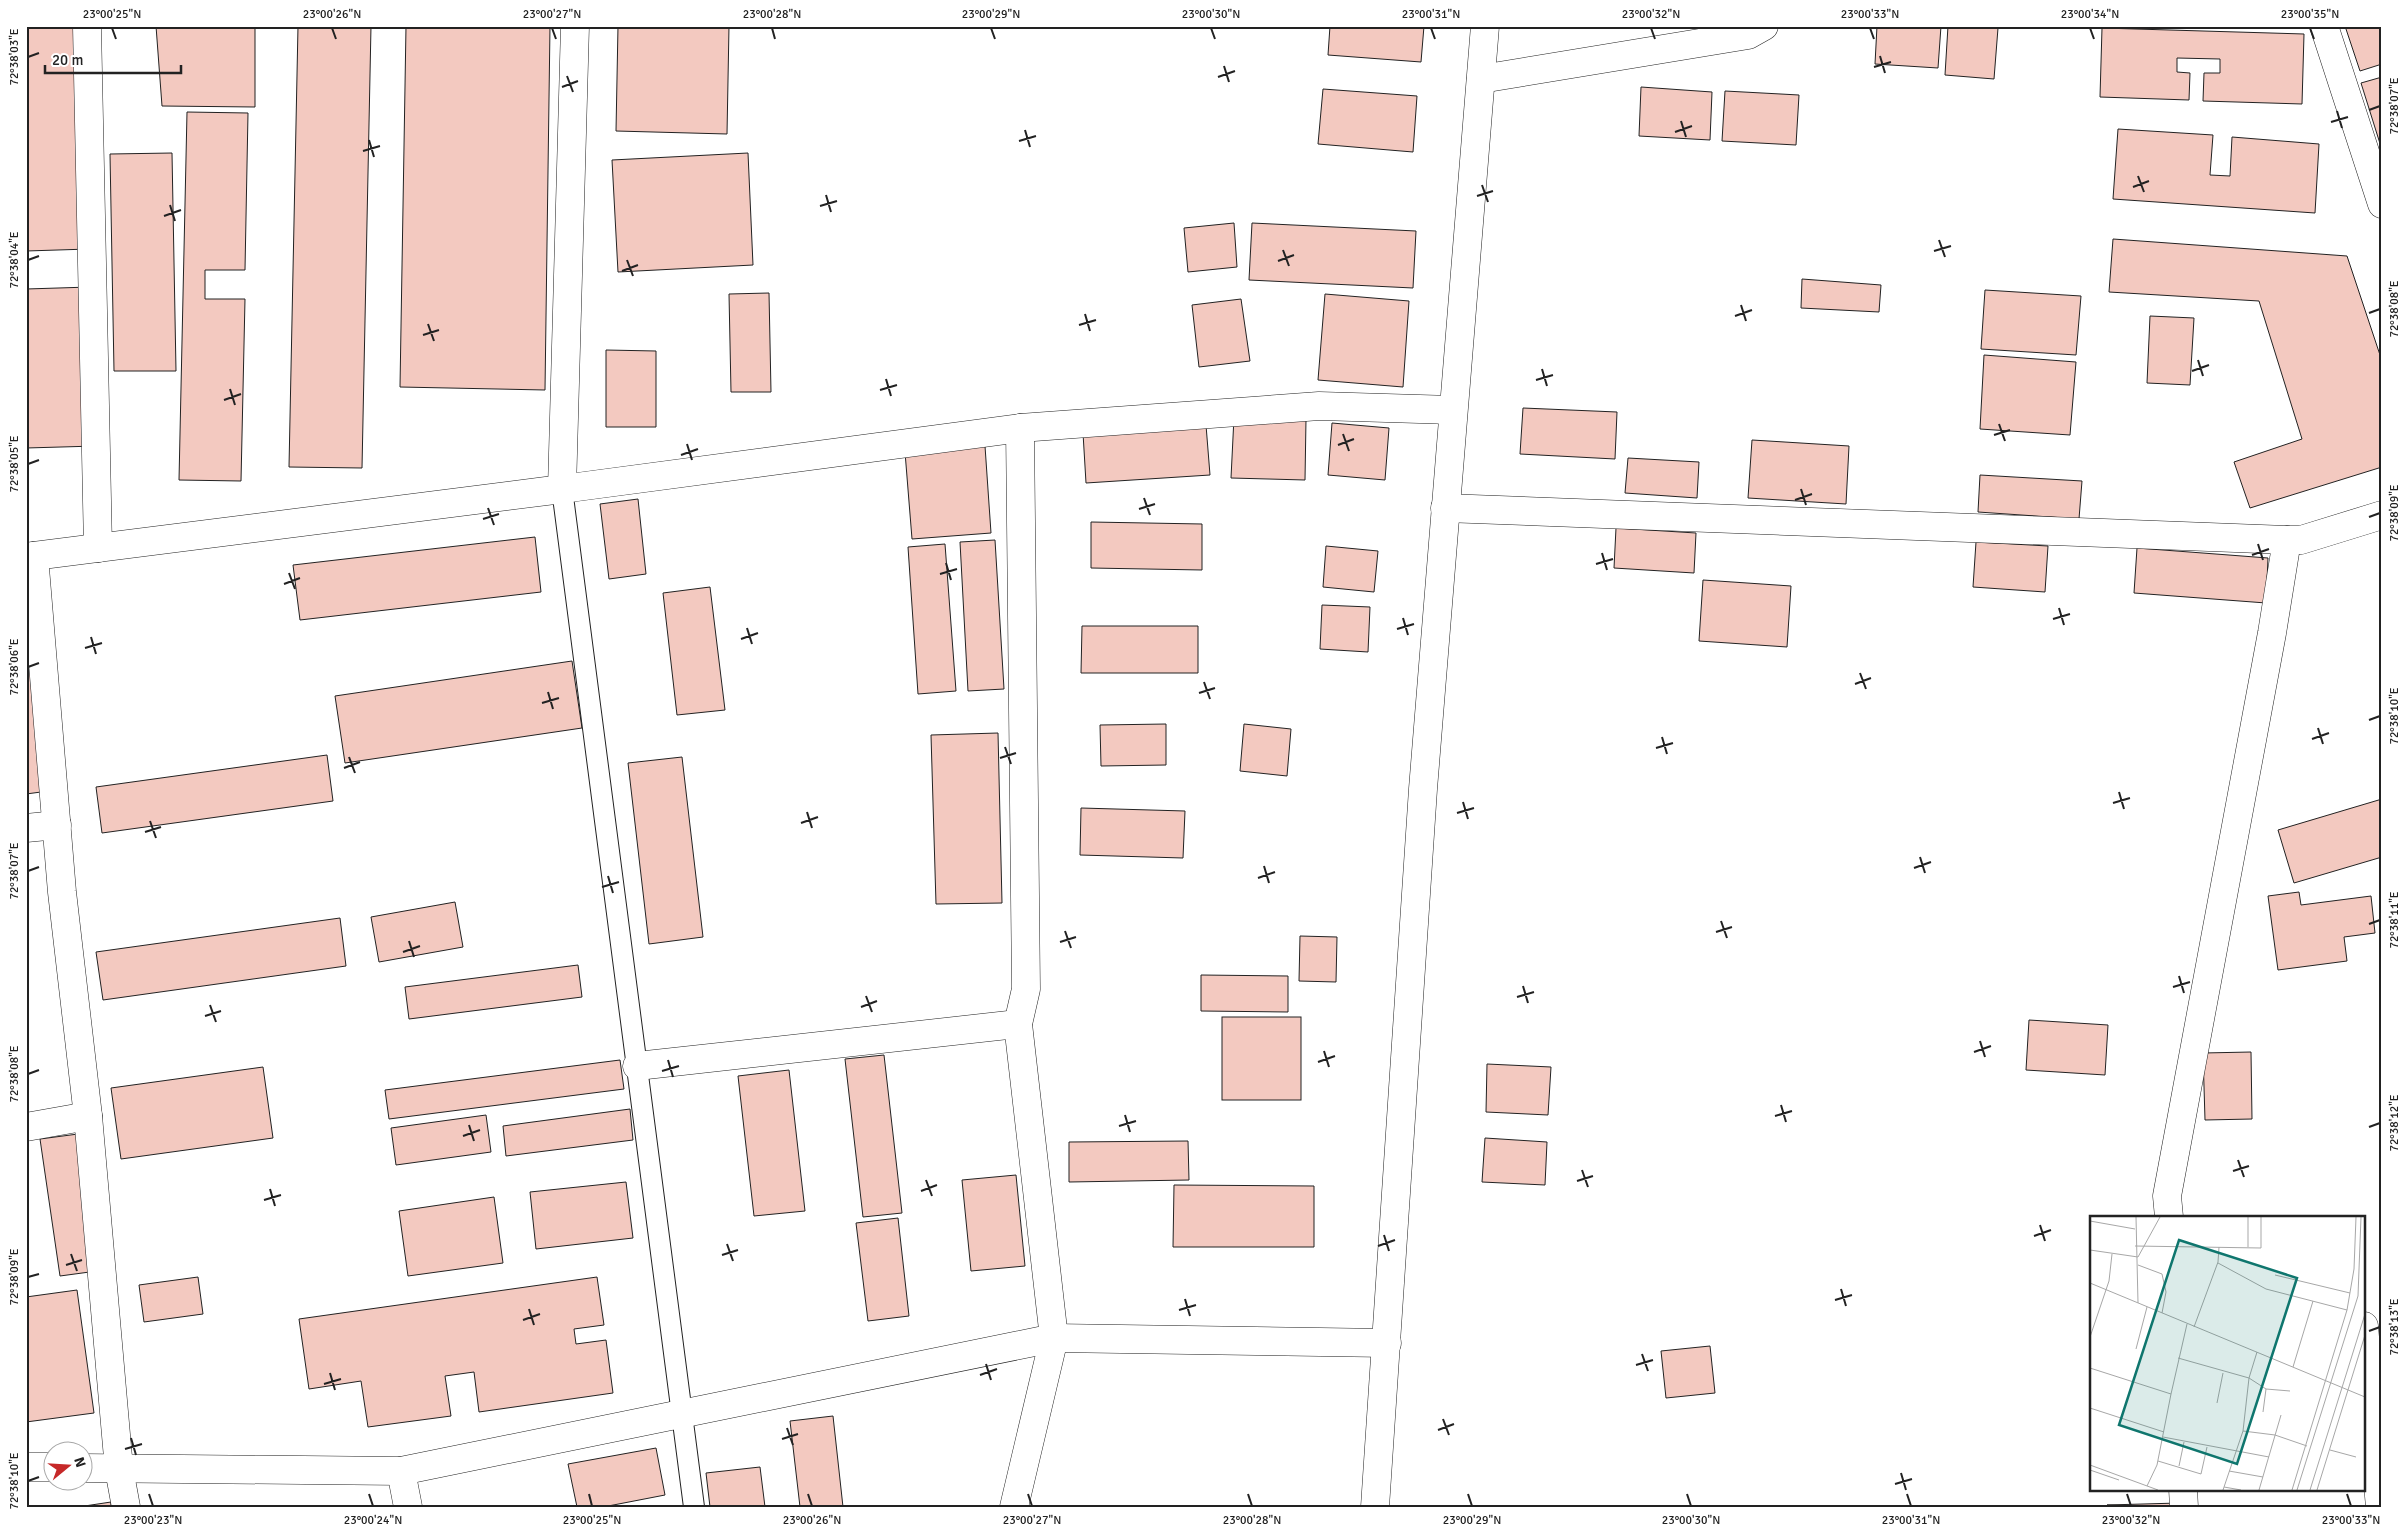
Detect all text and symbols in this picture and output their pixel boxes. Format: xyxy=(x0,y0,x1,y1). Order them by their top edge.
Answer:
text: 23°00'25"N xyxy=(83,7,141,22)
text: 23°00'26"N xyxy=(303,7,361,22)
text: 23°00'27"N xyxy=(523,7,581,22)
text: 23°00'28"N xyxy=(743,7,801,22)
text: 23°00'29"N xyxy=(962,7,1020,22)
text: 23°00'30"N xyxy=(1182,7,1240,22)
text: 23°00'31"N xyxy=(1402,7,1460,22)
text: 23°00'32"N xyxy=(1622,7,1680,22)
text: 23°00'33"N xyxy=(1841,7,1899,22)
text: 23°00'34"N xyxy=(2061,7,2119,22)
text: 23°00'35"N xyxy=(2281,7,2339,22)
text: 72°38'03"E xyxy=(7,28,22,86)
scale bar xyxy=(45,42,181,74)
text: 20 m xyxy=(52,51,83,69)
text: 72°38'07"E xyxy=(2387,77,2402,135)
text: 72°38'04"E xyxy=(7,231,22,289)
text: 72°38'08"E xyxy=(2387,280,2402,338)
text: 72°38'05"E xyxy=(7,435,22,493)
text: 72°38'09"E xyxy=(2387,484,2402,542)
text: 72°38'06"E xyxy=(7,638,22,696)
text: 72°38'10"E xyxy=(2387,687,2402,745)
text: 72°38'07"E xyxy=(7,842,22,900)
text: 72°38'11"E xyxy=(2387,891,2402,949)
text: 72°38'08"E xyxy=(7,1045,22,1103)
text: 72°38'12"E xyxy=(2387,1094,2402,1152)
inset map xyxy=(2090,1216,2366,1490)
text: 72°38'09"E xyxy=(7,1248,22,1306)
text: 72°38'13"E xyxy=(2387,1298,2402,1356)
north arrow xyxy=(42,1440,92,1490)
text: 72°38'10"E xyxy=(7,1452,22,1510)
text: N xyxy=(70,1455,89,1469)
text: 23°00'23"N xyxy=(124,1513,182,1528)
text: 23°00'24"N xyxy=(344,1513,402,1528)
text: 23°00'25"N xyxy=(563,1513,621,1528)
text: 23°00'26"N xyxy=(783,1513,841,1528)
text: 23°00'27"N xyxy=(1003,1513,1061,1528)
text: 23°00'28"N xyxy=(1223,1513,1281,1528)
text: 23°00'29"N xyxy=(1443,1513,1501,1528)
text: 23°00'30"N xyxy=(1662,1513,1720,1528)
text: 23°00'31"N xyxy=(1882,1513,1940,1528)
text: 23°00'32"N xyxy=(2102,1513,2160,1528)
text: 23°00'33"N xyxy=(2322,1513,2380,1528)

